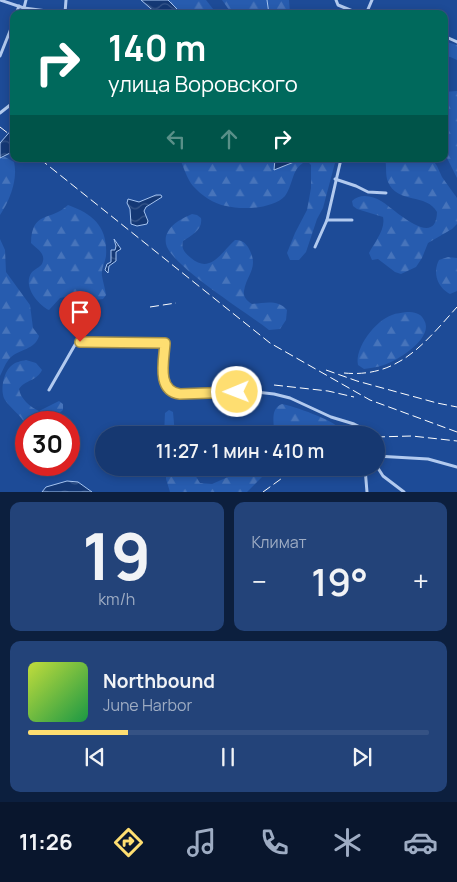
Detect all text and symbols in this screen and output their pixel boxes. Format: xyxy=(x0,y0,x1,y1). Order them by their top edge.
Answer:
text: 140 m xyxy=(108,24,206,72)
icon: right xyxy=(25,30,90,95)
text: улица Воровского xyxy=(108,69,298,99)
icon: left xyxy=(162,125,190,153)
icon: ahead xyxy=(215,125,243,153)
icon: right xyxy=(268,125,296,153)
pin xyxy=(59,291,101,342)
icon: arrive xyxy=(66,298,94,326)
position arrow xyxy=(210,365,262,417)
speed limit sign: 30 xyxy=(15,411,80,476)
text: 11:27 · 1 мин · 410 m xyxy=(156,438,324,464)
text: 19 xyxy=(82,511,151,600)
text: Климат xyxy=(252,531,307,553)
text: 19° xyxy=(311,555,368,607)
text: − xyxy=(252,562,267,600)
text: + xyxy=(413,562,429,600)
text: km/h xyxy=(98,588,135,610)
text: Northbound xyxy=(103,668,215,694)
text: June Harbor xyxy=(103,694,192,716)
icon: previous xyxy=(81,743,109,771)
icon: pause xyxy=(214,743,242,771)
icon: next xyxy=(348,743,376,771)
icon: directions xyxy=(111,825,146,860)
icon: music xyxy=(184,825,219,860)
icon: phone xyxy=(257,825,292,860)
icon: climate xyxy=(330,825,365,860)
icon: car xyxy=(403,825,438,860)
text: 11:26 xyxy=(19,827,73,857)

